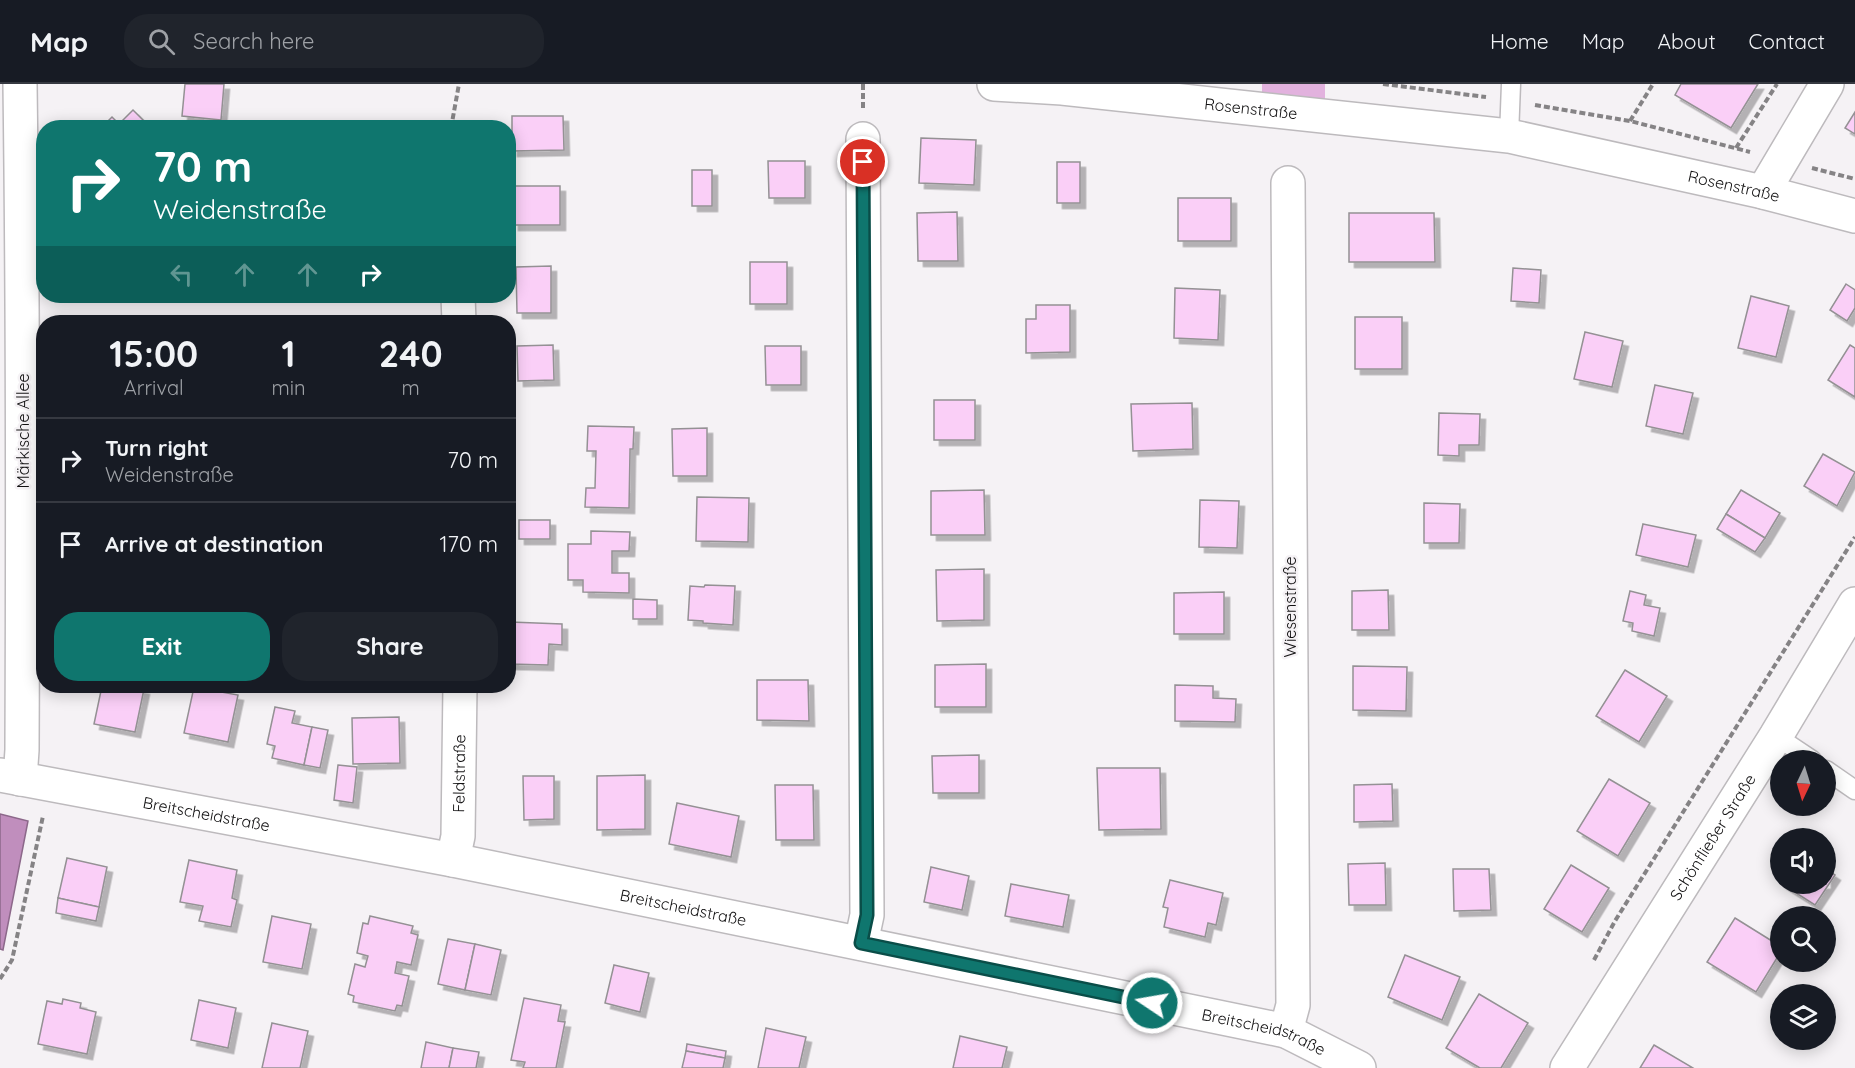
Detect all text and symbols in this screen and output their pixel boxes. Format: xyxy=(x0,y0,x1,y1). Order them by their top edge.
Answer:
search box xyxy=(124,14,544,68)
text: Map xyxy=(30,24,88,59)
icon: search xyxy=(145,25,178,58)
text: Search here xyxy=(193,27,315,55)
text: Home xyxy=(1490,28,1549,54)
text: Map xyxy=(1582,28,1625,54)
text: About xyxy=(1658,28,1716,54)
text: Contact xyxy=(1749,28,1825,54)
street label: Rosenstraße xyxy=(1203,93,1298,123)
pin xyxy=(837,136,888,187)
text: 70 m xyxy=(153,140,252,193)
icon: right xyxy=(54,144,132,222)
icon: arrive xyxy=(846,145,879,178)
street label: Rosenstraße xyxy=(1686,166,1782,206)
text: Weidenstraße xyxy=(153,192,327,226)
icon: left xyxy=(165,258,198,291)
icon: ahead xyxy=(228,258,261,291)
icon: ahead xyxy=(291,258,324,291)
icon: right xyxy=(354,258,387,291)
text: 15:00 xyxy=(109,331,198,376)
text: 1 xyxy=(281,331,295,376)
text: 240 xyxy=(379,331,443,376)
street label: Märkische Allee xyxy=(13,374,33,489)
text: Arrival xyxy=(124,375,184,400)
text: min xyxy=(271,375,306,400)
text: m xyxy=(402,375,420,400)
text: Turn right xyxy=(105,434,209,462)
icon: right xyxy=(54,444,87,477)
text: 70 m xyxy=(448,446,498,474)
text: Weidenstraße xyxy=(105,462,234,487)
icon: arrive xyxy=(54,528,87,561)
text: Arrive at destination xyxy=(105,530,323,558)
text: 170 m xyxy=(439,530,498,558)
street label: Wiesenstraße xyxy=(1280,556,1300,658)
button: Exit xyxy=(54,612,270,681)
button: Share xyxy=(282,612,498,681)
street label: Feldstraße xyxy=(448,734,469,813)
north arrow xyxy=(1770,750,1836,816)
map controls xyxy=(1770,750,1836,1050)
street label: Schönfließer Straße xyxy=(1665,770,1760,904)
street label: Breitscheidstraße xyxy=(141,792,272,835)
button: sound xyxy=(1770,828,1836,894)
street label: Breitscheidstraße xyxy=(618,885,748,930)
button: search xyxy=(1770,906,1836,972)
position arrow xyxy=(1120,971,1184,1035)
button: layers xyxy=(1770,984,1836,1050)
street label: Breitscheidstraße xyxy=(1200,1004,1329,1059)

